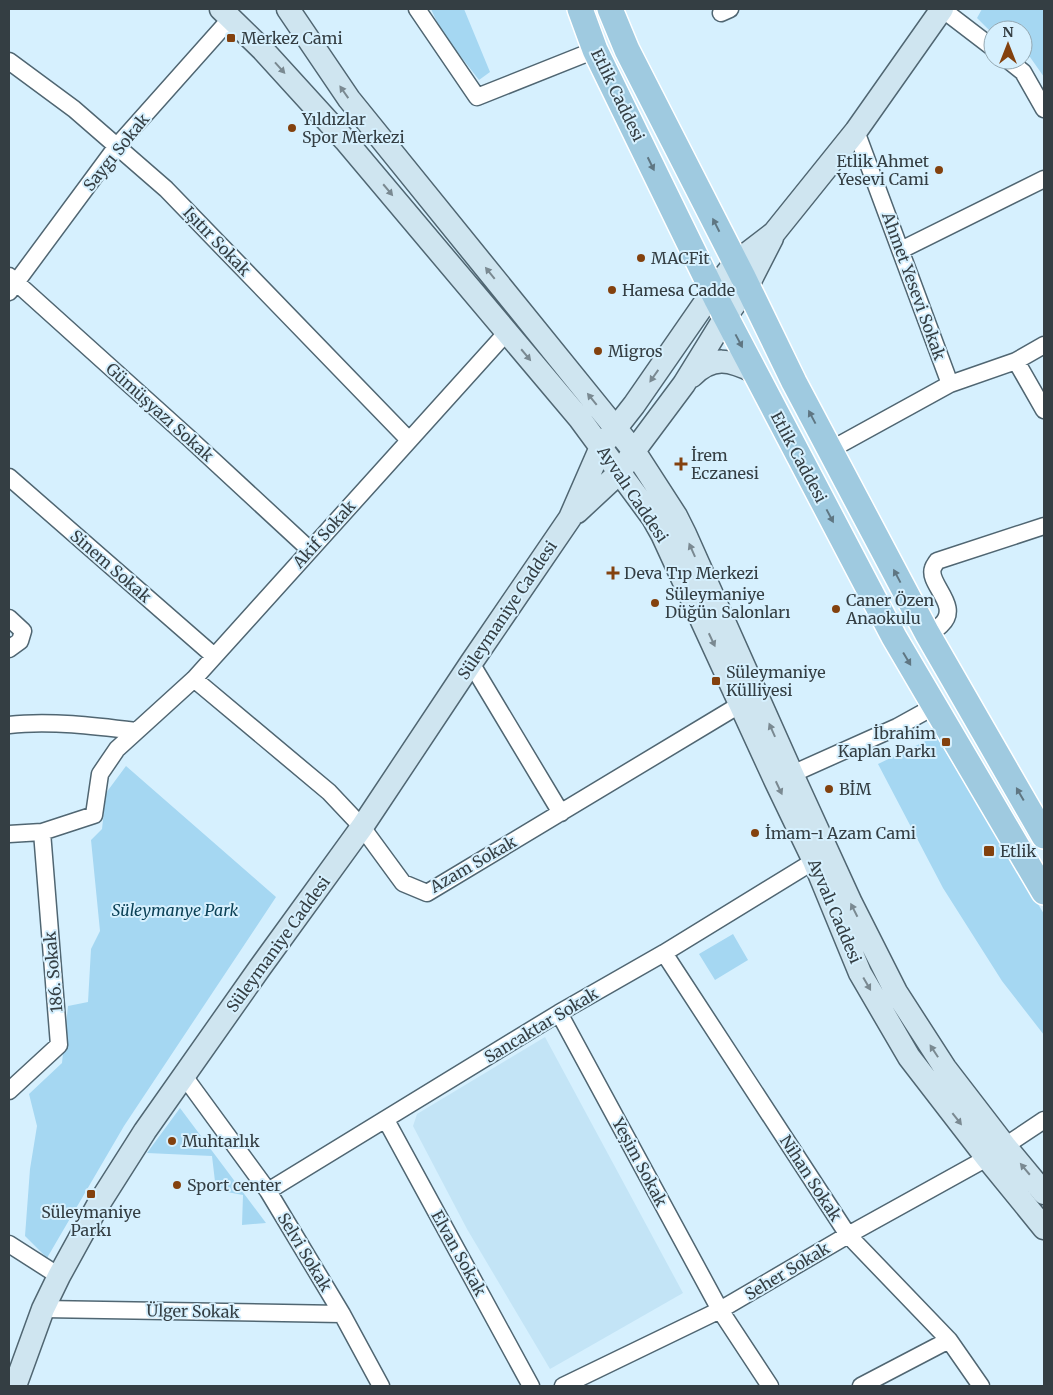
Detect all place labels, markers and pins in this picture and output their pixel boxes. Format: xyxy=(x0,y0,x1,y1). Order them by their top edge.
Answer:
place label: Merkez Cami xyxy=(241,28,343,48)
marker: Merkez Cami xyxy=(225,32,237,44)
place label: Yıldızlar Spor Merkezi xyxy=(301,109,405,147)
marker: Yıldızlar Spor Merkezi xyxy=(286,122,298,134)
place label: Etlik Ahmet Yesevi Cami xyxy=(836,151,930,189)
marker: Etlik Ahmet Yesevi Cami xyxy=(933,164,945,176)
place label: MACFit xyxy=(651,248,710,268)
marker: MACFit xyxy=(635,252,647,264)
place label: Hamesa Cadde xyxy=(622,280,735,300)
marker: Hamesa Cadde xyxy=(606,284,618,296)
place label: Migros xyxy=(608,341,663,361)
marker: Migros xyxy=(592,345,604,357)
place label: İrem Eczanesi xyxy=(691,445,759,483)
marker: İrem Eczanesi xyxy=(675,458,687,470)
place label: Deva Tıp Merkezi xyxy=(624,563,759,583)
marker: Deva Tıp Merkezi xyxy=(606,566,620,580)
place label: Süleymaniye Düğün Salonları xyxy=(665,584,790,622)
place label: Caner Özen Anaokulu xyxy=(845,590,935,628)
marker: Süleymaniye Düğün Salonları xyxy=(649,597,661,609)
marker: Caner Özen Anaokulu xyxy=(830,603,842,615)
place label: Süleymaniye Külliyesi xyxy=(726,662,825,700)
marker: Süleymaniye Külliyesi xyxy=(710,675,722,687)
place label: İbrahim Kaplan Parkı xyxy=(838,723,936,761)
marker: İbrahim Kaplan Parkı xyxy=(940,736,952,748)
place label: BİM xyxy=(839,779,871,799)
marker: BİM xyxy=(823,783,835,795)
place label: İmam-ı Azam Cami xyxy=(765,823,916,843)
marker: İmam-ı Azam Cami xyxy=(749,827,761,839)
place label: Etlik xyxy=(1000,841,1037,861)
marker: Etlik xyxy=(982,844,996,858)
place label: Muhtarlık xyxy=(182,1131,260,1151)
marker: Muhtarlık xyxy=(166,1135,178,1147)
place label: Sport center xyxy=(187,1175,281,1195)
marker: Sport center xyxy=(171,1179,183,1191)
marker: Süleymaniye Parkı xyxy=(85,1188,97,1200)
place label: Süleymaniye Parkı xyxy=(41,1202,141,1240)

